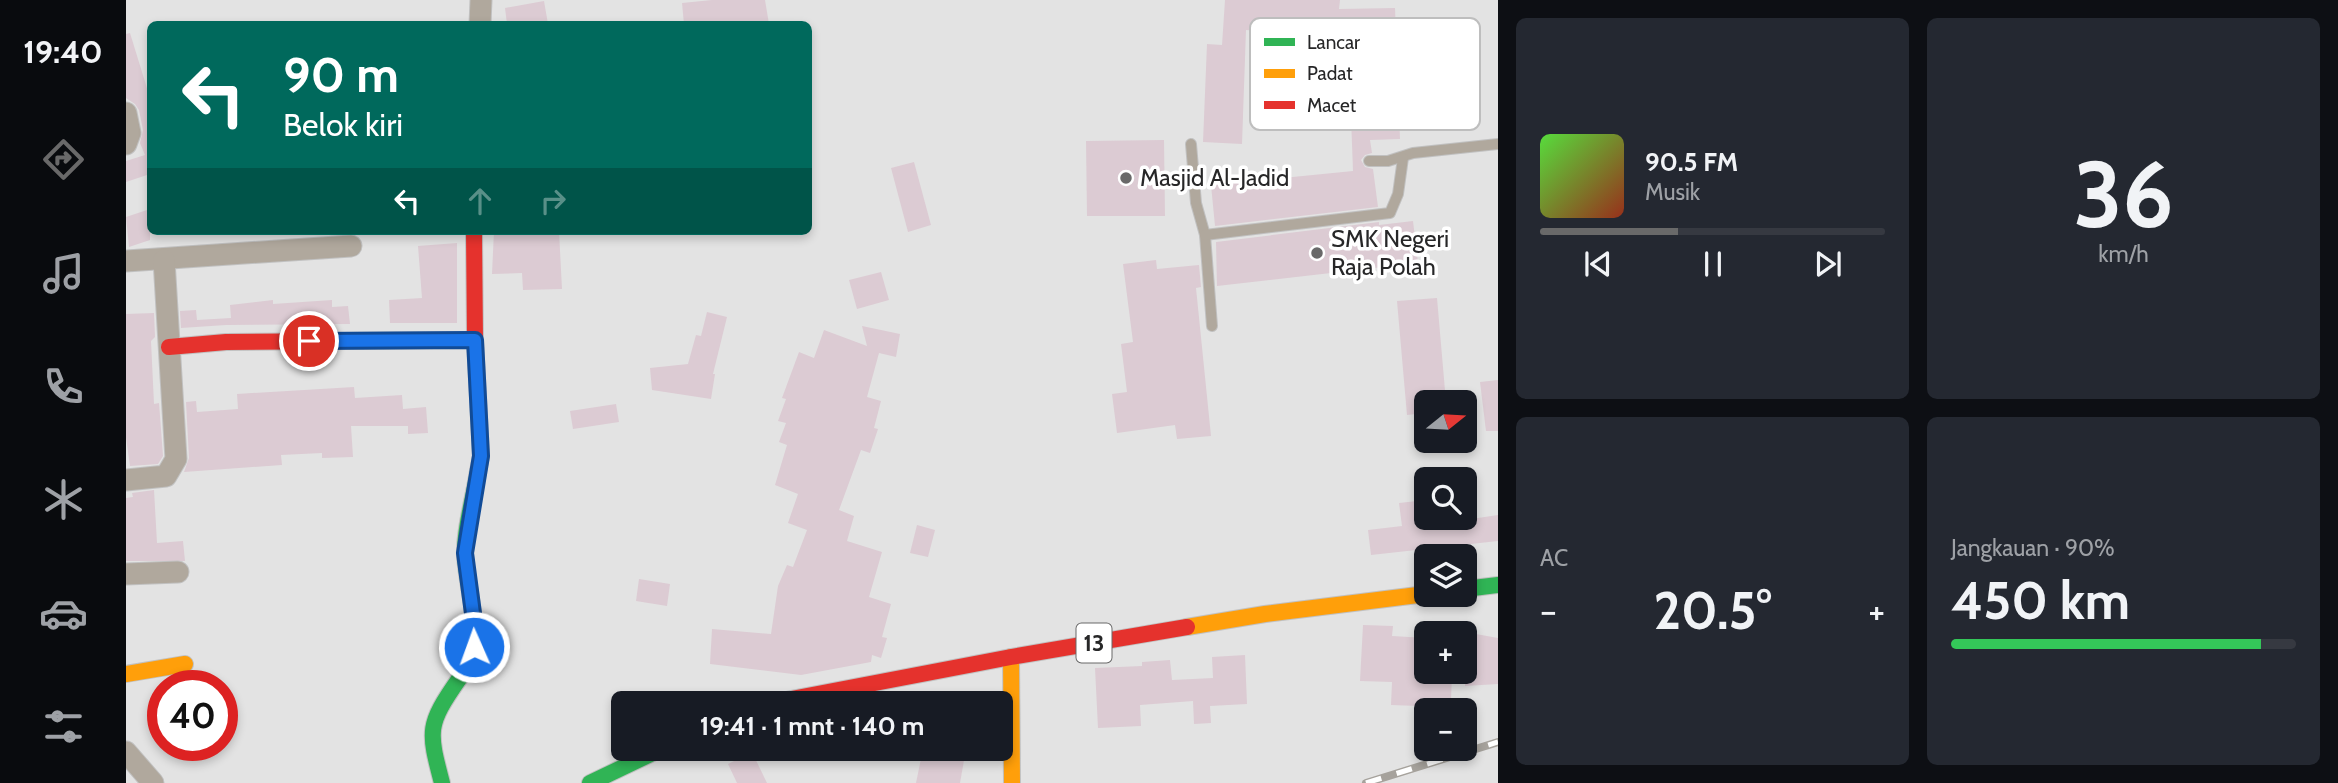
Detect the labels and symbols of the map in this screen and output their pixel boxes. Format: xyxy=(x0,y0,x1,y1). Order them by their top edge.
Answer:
legend xyxy=(1250,18,1480,130)
text: Lancar xyxy=(1307,31,1360,54)
text: Padat xyxy=(1307,62,1353,85)
text: Macet xyxy=(1307,94,1357,117)
place label: Masjid Al-Jadid xyxy=(1140,163,1289,192)
marker: Masjid Al-Jadid xyxy=(1118,170,1134,186)
place label: SMK Negeri Raja Polah xyxy=(1331,224,1449,281)
marker: SMK Negeri Raja Polah xyxy=(1309,245,1325,261)
pin xyxy=(279,311,339,371)
north arrow xyxy=(1414,390,1477,453)
position arrow xyxy=(437,610,511,684)
road number: 13 xyxy=(1076,624,1112,663)
speed limit sign: 40 xyxy=(147,670,238,761)

